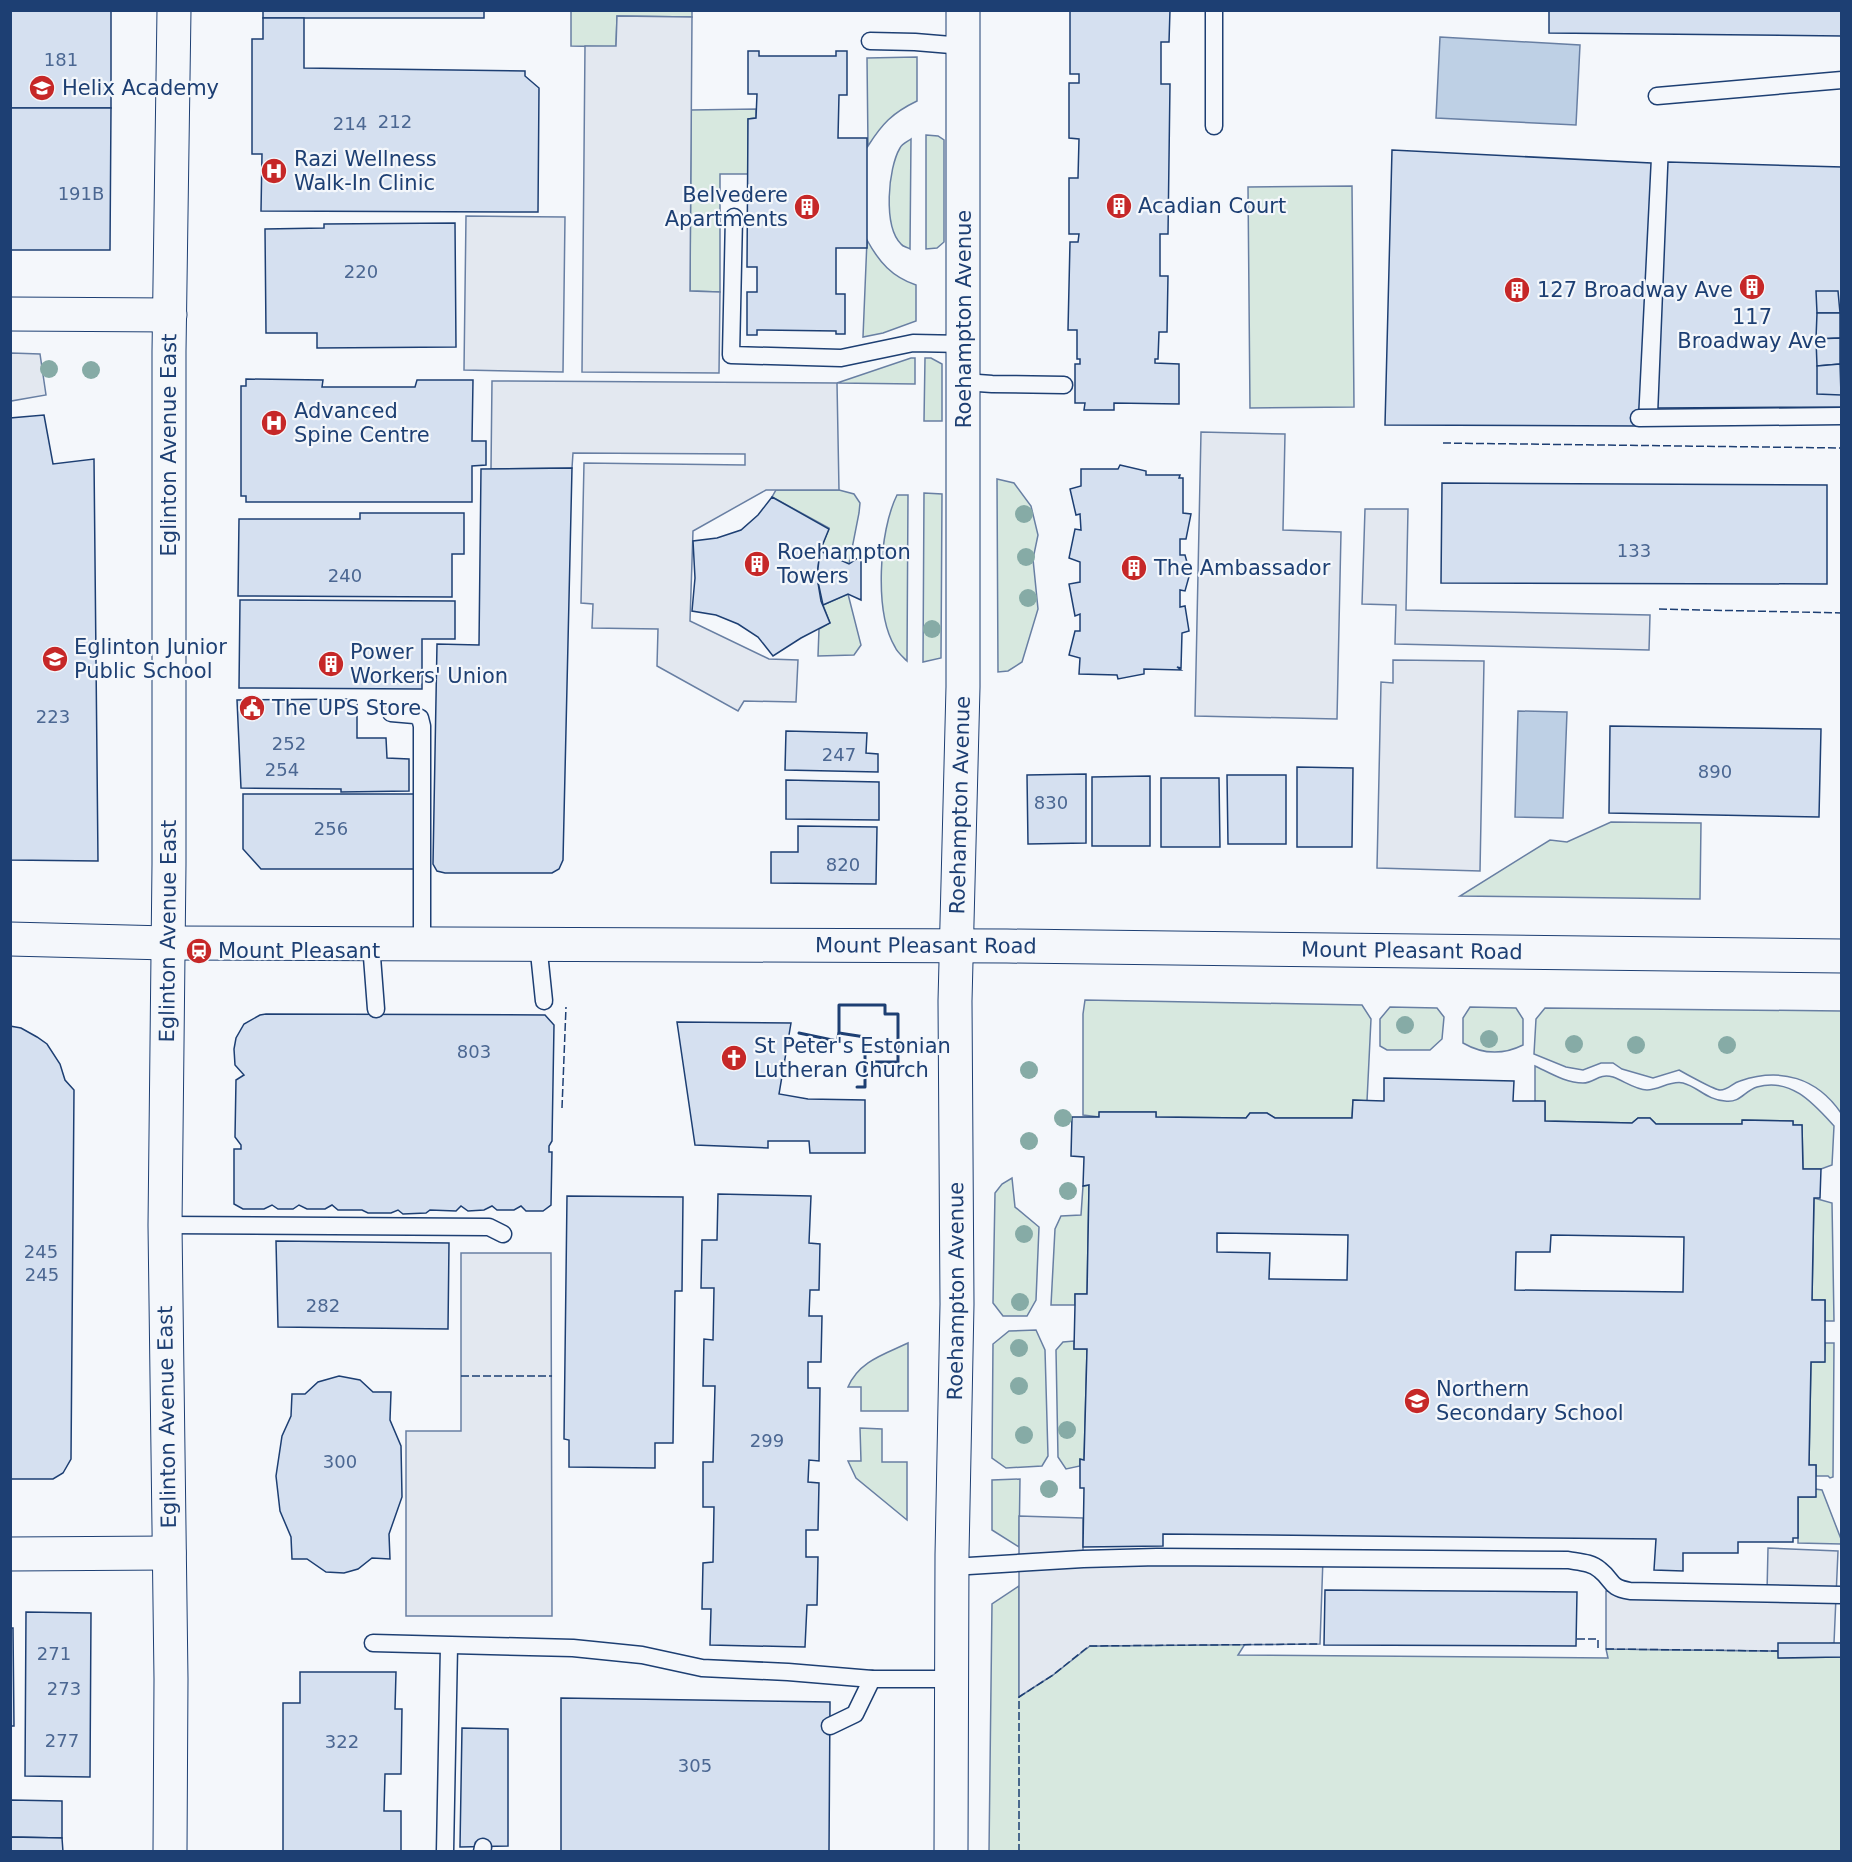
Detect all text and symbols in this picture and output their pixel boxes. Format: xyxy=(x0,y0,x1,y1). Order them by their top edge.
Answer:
house number: 181 xyxy=(44,49,78,70)
school or university icon: Helix Academy xyxy=(27,73,57,103)
place label: Helix Academy xyxy=(62,76,219,100)
house number: 212 xyxy=(378,111,412,132)
house number: 214 xyxy=(333,113,367,134)
place label: Razi Wellness Walk-In Clinic xyxy=(294,147,437,195)
hospital icon: Razi Wellness Walk-In Clinic xyxy=(259,156,289,186)
house number: 191B xyxy=(58,183,104,204)
place label: Belvedere Apartments xyxy=(665,183,788,231)
building icon: Acadian Court xyxy=(1104,191,1134,221)
building icon: Belvedere Apartments xyxy=(792,192,822,222)
place label: Acadian Court xyxy=(1138,194,1286,218)
street label: Roehampton Avenue xyxy=(952,210,976,428)
house number: 220 xyxy=(344,261,378,282)
building icon: 117 Broadway Ave xyxy=(1737,272,1767,302)
building icon: 127 Broadway Ave xyxy=(1502,275,1532,305)
place label: 127 Broadway Ave xyxy=(1537,278,1733,302)
place label: 117 Broadway Ave xyxy=(1677,305,1827,353)
street label: Eglinton Avenue East xyxy=(157,333,181,556)
place label: Advanced Spine Centre xyxy=(294,399,430,447)
hospital icon: Advanced Spine Centre xyxy=(259,408,289,438)
place label: Roehampton Towers xyxy=(776,540,911,588)
house number: 133 xyxy=(1617,540,1651,561)
building icon: Roehampton Towers xyxy=(742,549,772,579)
building icon: The Ambassador xyxy=(1119,553,1149,583)
place label: The Ambassador xyxy=(1153,556,1331,580)
house number: 240 xyxy=(328,565,362,586)
place label: Eglinton Junior Public School xyxy=(74,635,227,683)
place label: Power Workers' Union xyxy=(350,640,508,688)
school or university icon: Eglinton Junior Public School xyxy=(40,644,70,674)
building icon: Power Workers' Union xyxy=(316,649,346,679)
public building icon: The UPS Store xyxy=(237,693,267,723)
place label: The UPS Store xyxy=(271,696,421,720)
street label: Roehampton Avenue xyxy=(945,696,975,915)
house number: 223 xyxy=(36,706,70,727)
house number: 252 xyxy=(272,733,306,754)
house number: 247 xyxy=(822,744,856,765)
house number: 254 xyxy=(265,759,299,780)
house number: 890 xyxy=(1698,761,1732,782)
house number: 830 xyxy=(1034,792,1068,813)
house number: 256 xyxy=(314,818,348,839)
street label: Eglinton Avenue East xyxy=(155,820,181,1043)
house number: 820 xyxy=(826,854,860,875)
street label: Mount Pleasant Road xyxy=(815,933,1037,958)
station icon: Mount Pleasant xyxy=(184,936,214,966)
street label: Mount Pleasant Road xyxy=(1301,938,1523,964)
place label: Mount Pleasant xyxy=(218,939,380,963)
place label: St Peter's Estonian Lutheran Church xyxy=(754,1034,951,1082)
house number: 803 xyxy=(457,1041,491,1062)
church icon: St Peter's Estonian Lutheran Church xyxy=(719,1043,749,1073)
street label: Roehampton Avenue xyxy=(943,1182,969,1401)
house number: 245 xyxy=(24,1241,58,1262)
house number: 245 xyxy=(25,1264,59,1285)
house number: 282 xyxy=(306,1295,340,1316)
street label: Eglinton Avenue East xyxy=(153,1305,181,1529)
place label: Northern Secondary School xyxy=(1436,1377,1624,1425)
school or university icon: Northern Secondary School xyxy=(1402,1386,1432,1416)
house number: 299 xyxy=(750,1430,784,1451)
house number: 300 xyxy=(323,1451,357,1472)
house number: 271 xyxy=(37,1643,71,1664)
house number: 273 xyxy=(47,1678,81,1699)
house number: 277 xyxy=(45,1730,79,1751)
house number: 322 xyxy=(325,1731,359,1752)
house number: 305 xyxy=(678,1755,712,1776)

